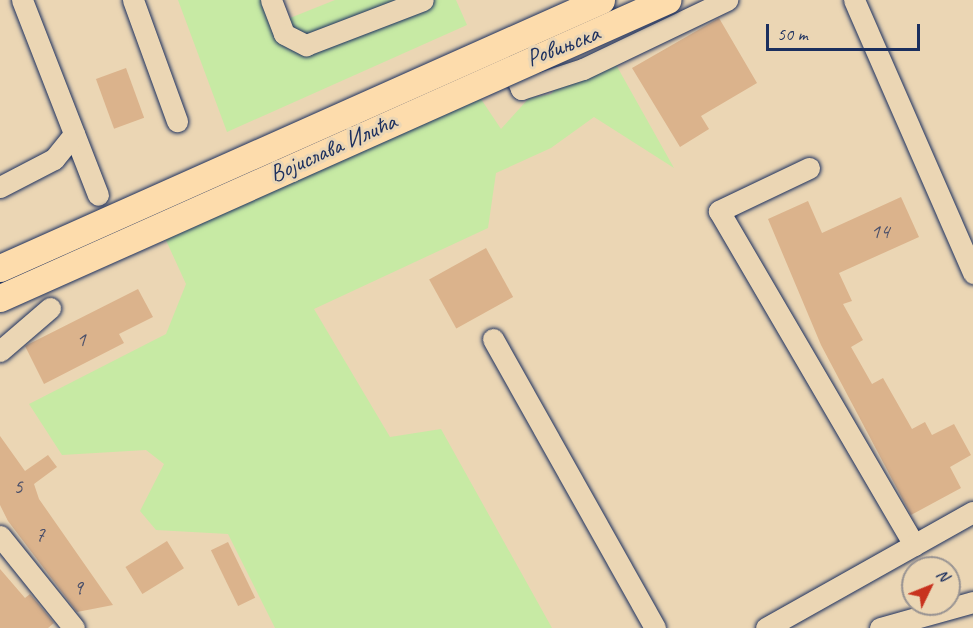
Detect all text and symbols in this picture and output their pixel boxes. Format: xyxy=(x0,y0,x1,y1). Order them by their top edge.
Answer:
scale bar xyxy=(769,12,924,50)
street label: Ровињска xyxy=(522,19,604,73)
text: 50 m xyxy=(777,23,808,45)
street label: Војислава Илића xyxy=(265,107,401,189)
house number: 14 xyxy=(871,218,889,244)
house number: 1 xyxy=(76,326,86,352)
house number: 5 xyxy=(13,473,23,499)
house number: 7 xyxy=(35,521,45,547)
north arrow xyxy=(901,556,961,616)
text: N xyxy=(932,565,953,586)
house number: 9 xyxy=(73,574,83,600)

